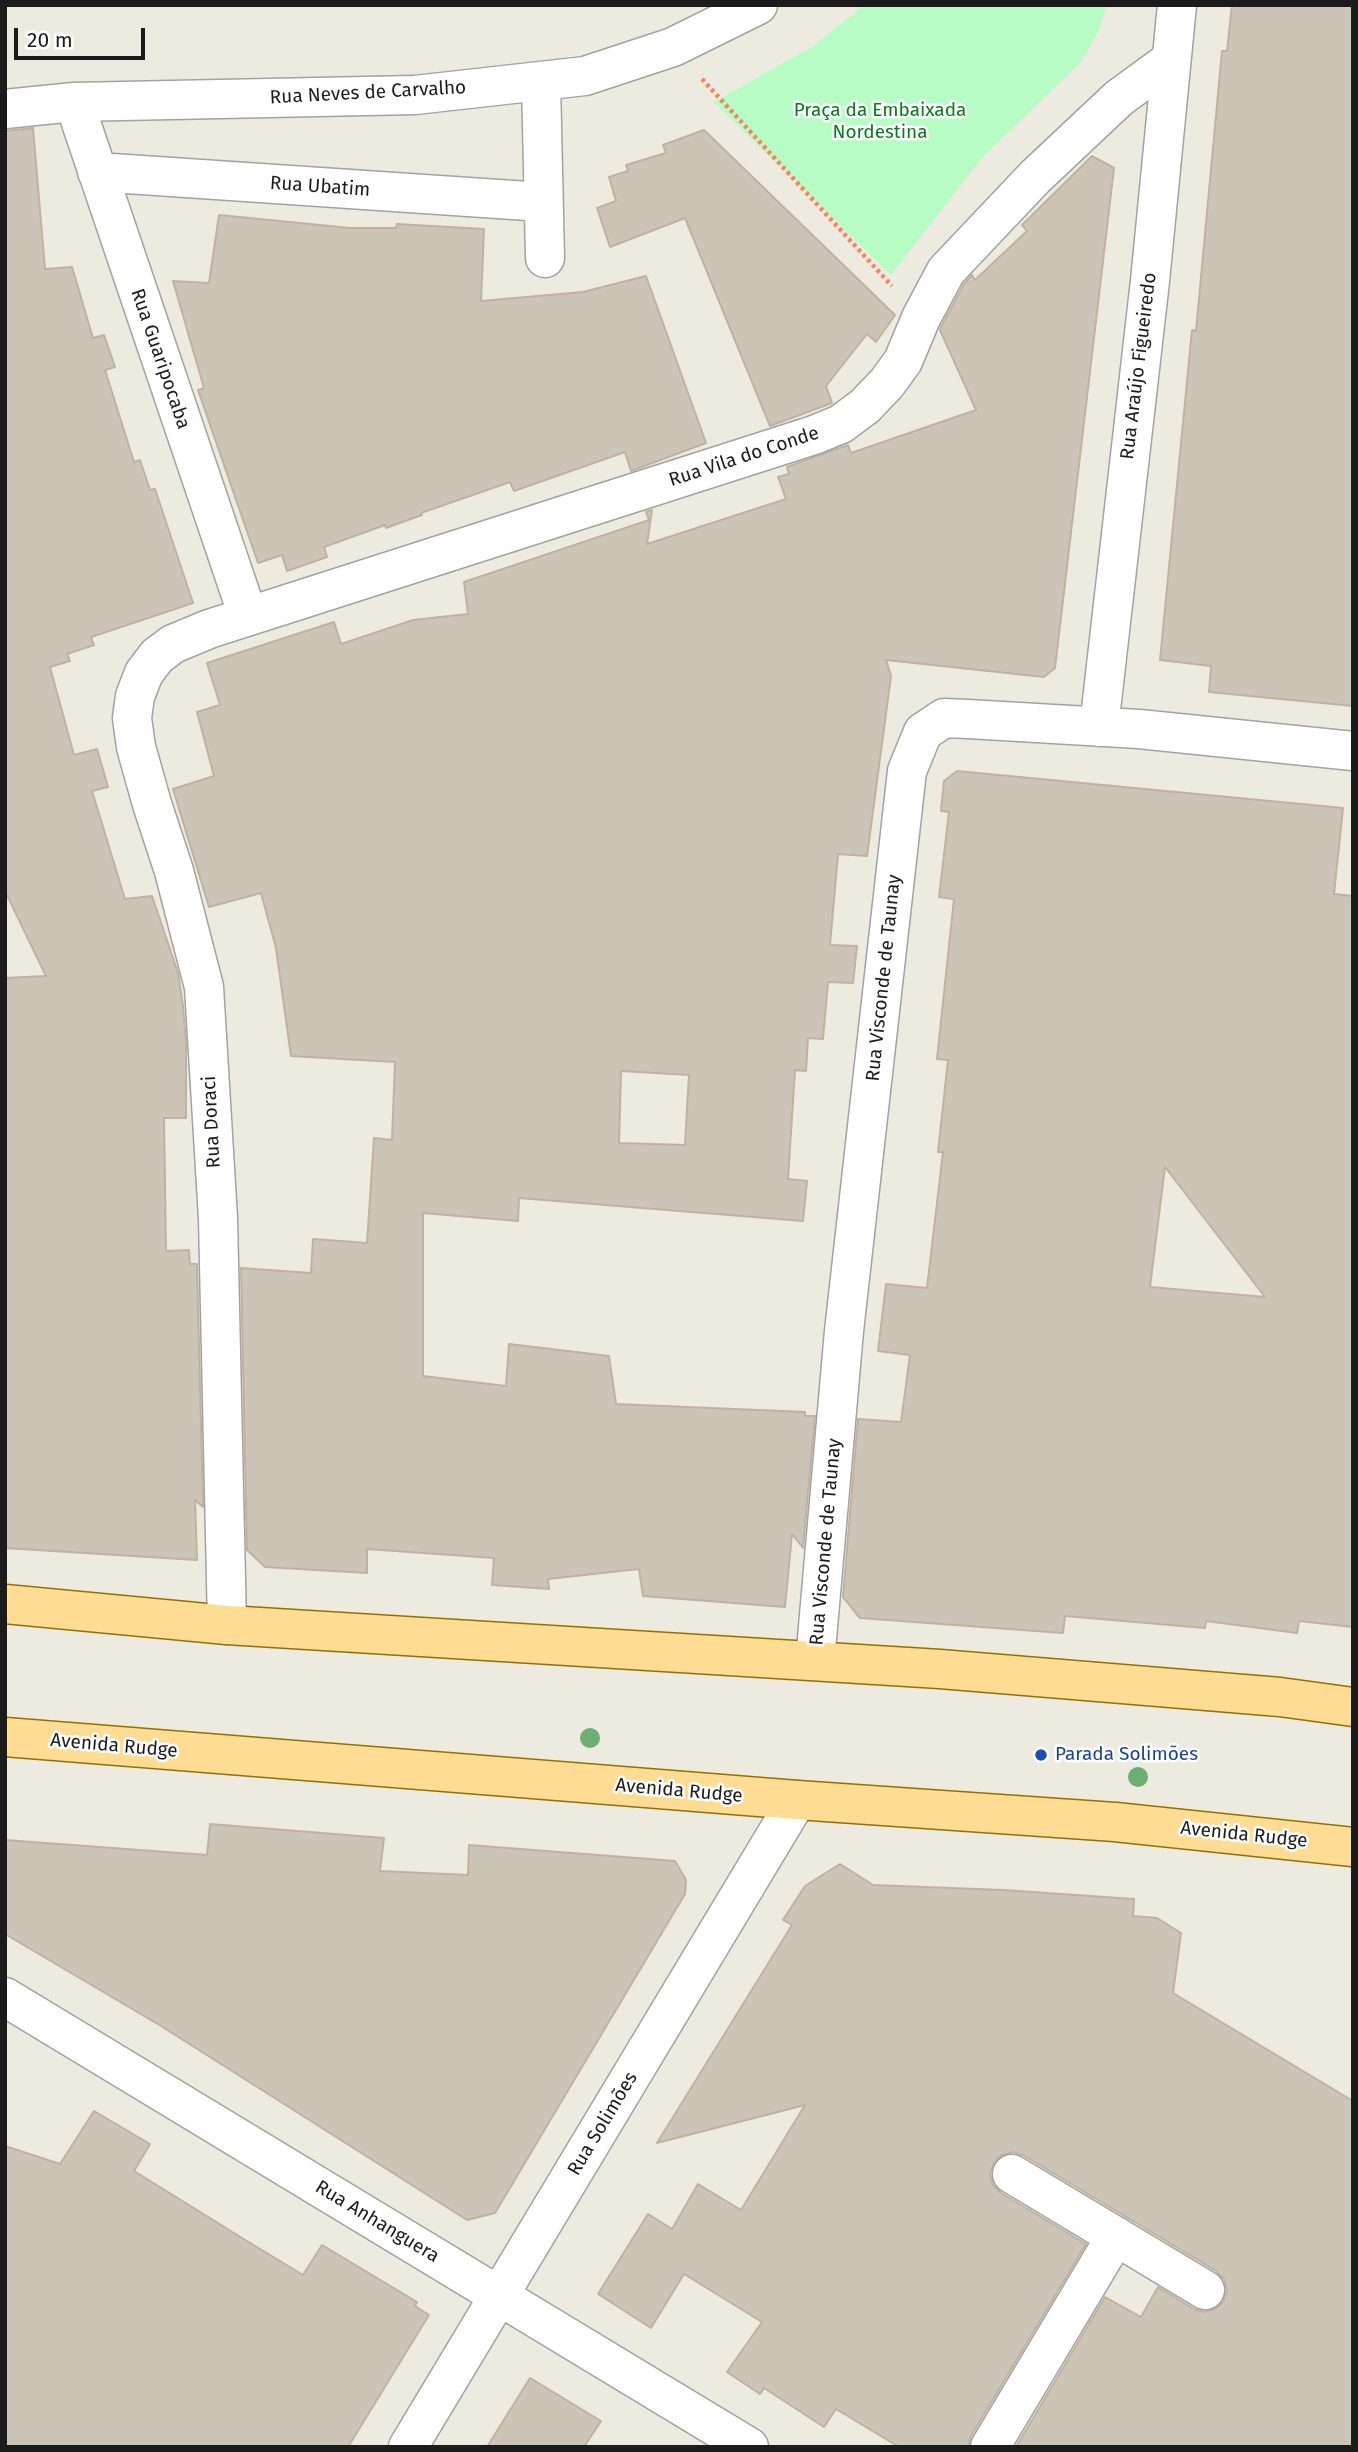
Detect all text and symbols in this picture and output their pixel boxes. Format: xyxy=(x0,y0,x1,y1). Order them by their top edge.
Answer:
scale bar xyxy=(18,14,149,58)
text: 20 m xyxy=(27,27,73,53)
street label: Rua Neves de Carvalho xyxy=(269,76,467,110)
park label: Praça da Embaixada Nordestina xyxy=(794,100,966,144)
street label: Rua Ubatim xyxy=(269,172,371,202)
street label: Rua Araújo Figueiredo xyxy=(1116,271,1162,461)
street label: Rua Guaripocaba xyxy=(125,286,195,432)
street label: Rua Vila do Conde xyxy=(666,422,822,492)
street label: Rua Visconde de Taunay xyxy=(862,873,906,1083)
street label: Rua Doraci xyxy=(198,1075,226,1169)
street label: Rua Visconde de Taunay xyxy=(806,1437,846,1647)
street label: Avenida Rudge xyxy=(49,1729,179,1763)
place label: Parada Solimões xyxy=(1055,1744,1198,1766)
marker: Parada Solimões xyxy=(1033,1747,1049,1763)
street label: Avenida Rudge xyxy=(614,1774,744,1808)
street label: Avenida Rudge xyxy=(1179,1817,1309,1853)
street label: Rua Solimões xyxy=(563,2068,643,2180)
street label: Rua Anhanguera xyxy=(311,2176,443,2268)

